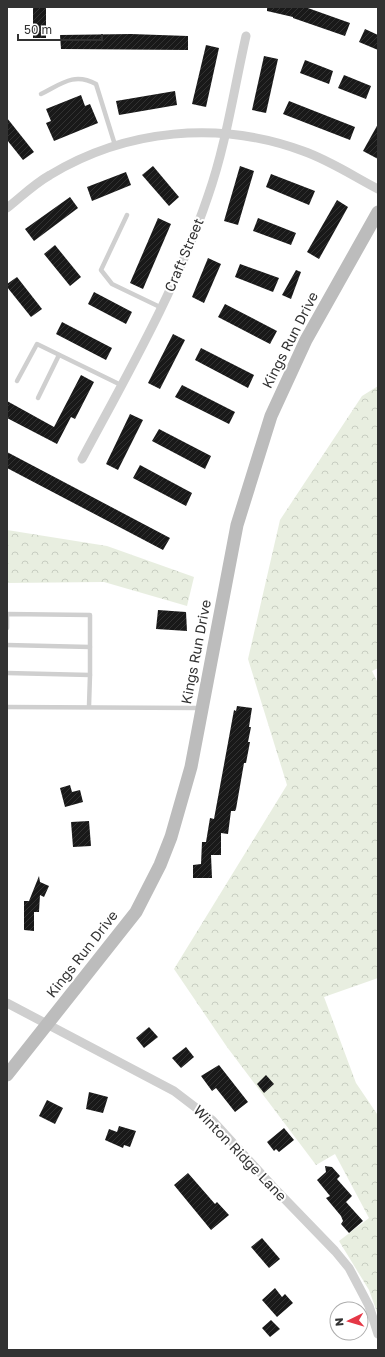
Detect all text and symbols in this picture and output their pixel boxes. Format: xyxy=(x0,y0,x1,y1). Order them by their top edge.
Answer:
scale bar xyxy=(18,16,102,42)
text: 50 m xyxy=(24,22,52,37)
street label: Craft Street xyxy=(160,215,207,294)
street label: Kings Run Drive xyxy=(258,289,321,391)
street label: Kings Run Drive xyxy=(177,598,214,706)
street label: Kings Run Drive xyxy=(42,907,121,1001)
street label: Winton Ridge Lane xyxy=(190,1101,290,1204)
north arrow xyxy=(329,1301,369,1341)
text: N xyxy=(332,1317,345,1327)

